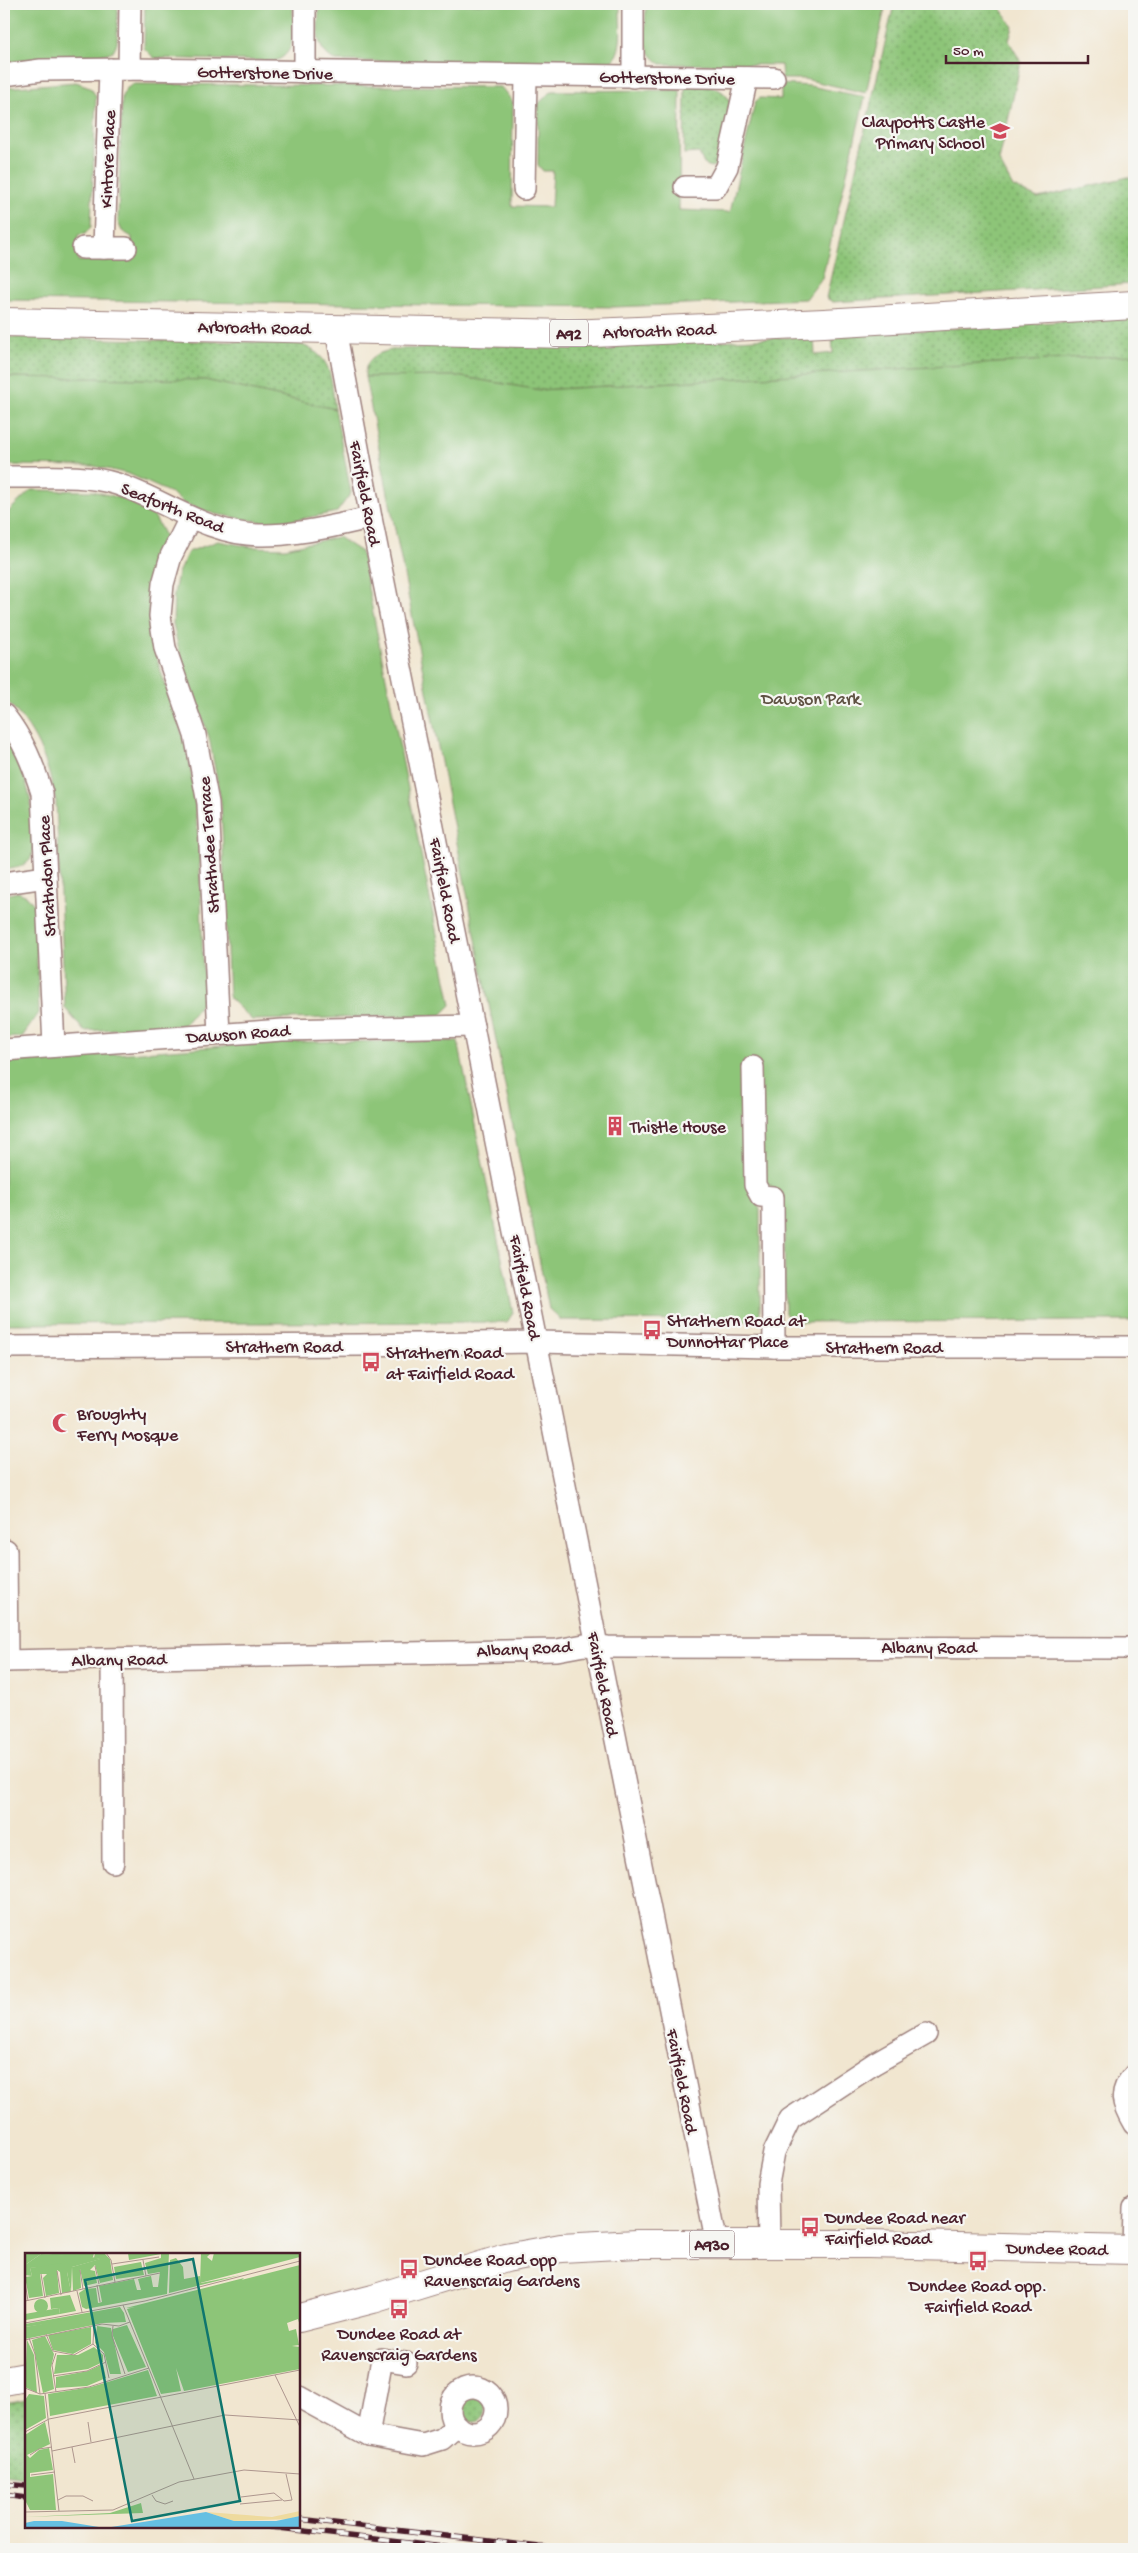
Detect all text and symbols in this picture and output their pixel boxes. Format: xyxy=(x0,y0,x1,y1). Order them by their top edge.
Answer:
scale bar xyxy=(946,32,1088,64)
text: 50 m xyxy=(953,43,984,61)
street label: Gotterstone Drive xyxy=(197,63,334,86)
street label: Gotterstone Drive xyxy=(599,68,736,91)
street label: Kintore Place xyxy=(97,109,122,209)
place label: Claypotts Castle Primary School xyxy=(862,113,986,155)
school or university icon: Claypotts Castle Primary School xyxy=(989,120,1011,142)
street label: Arbroath Road xyxy=(197,318,312,341)
road number: A92 xyxy=(550,319,588,346)
street label: Arbroath Road xyxy=(602,320,717,345)
street label: Fairfield Road xyxy=(343,438,384,549)
street label: Seaforth Road xyxy=(117,479,228,540)
park label: Dawson Park xyxy=(761,690,862,711)
street label: Strathdee Terrace xyxy=(195,775,226,914)
street label: Strathdon Place xyxy=(35,814,62,937)
street label: Fairfield Road xyxy=(423,835,464,946)
street label: Dawson Road xyxy=(185,1021,292,1050)
building icon: Thistle House xyxy=(604,1115,626,1137)
place label: Thistle House xyxy=(629,1118,727,1139)
street label: Fairfield Road xyxy=(503,1232,544,1343)
place label: Strathern Road at Dunnottar Place xyxy=(666,1312,807,1354)
bus stop icon: Strathern Road at Dunnottar Place xyxy=(641,1319,663,1341)
street label: Strathern Road xyxy=(226,1338,344,1359)
street label: Strathern Road xyxy=(826,1339,944,1360)
place label: Strathern Road at Fairfield Road xyxy=(386,1344,515,1386)
bus stop icon: Strathern Road at Fairfield Road xyxy=(360,1351,382,1373)
place label: Broughty Ferry Mosque xyxy=(76,1405,179,1447)
mosque icon: Broughty Ferry Mosque xyxy=(51,1412,73,1434)
street label: Fairfield Road xyxy=(581,1629,622,1740)
street label: Albany Road xyxy=(476,1637,574,1663)
street label: Albany Road xyxy=(881,1639,978,1660)
street label: Albany Road xyxy=(71,1650,168,1673)
street label: Fairfield Road xyxy=(660,2026,701,2137)
place label: Dundee Road near Fairfield Road xyxy=(824,2209,967,2251)
bus stop icon: Dundee Road near Fairfield Road xyxy=(799,2216,821,2238)
road number: A930 xyxy=(690,2230,734,2258)
street label: Dundee Road xyxy=(1005,2239,1109,2262)
bus stop icon: Dundee Road opp. Fairfield Road xyxy=(967,2250,989,2272)
place label: Dundee Road opp Ravenscraig Gardens xyxy=(423,2251,581,2293)
inset map xyxy=(25,2253,300,2528)
bus stop icon: Dundee Road opp Ravenscraig Gardens xyxy=(398,2258,420,2280)
place label: Dundee Road opp. Fairfield Road xyxy=(908,2277,1047,2319)
bus stop icon: Dundee Road at Ravenscraig Gardens xyxy=(388,2298,410,2320)
place label: Dundee Road at Ravenscraig Gardens xyxy=(321,2325,478,2367)

